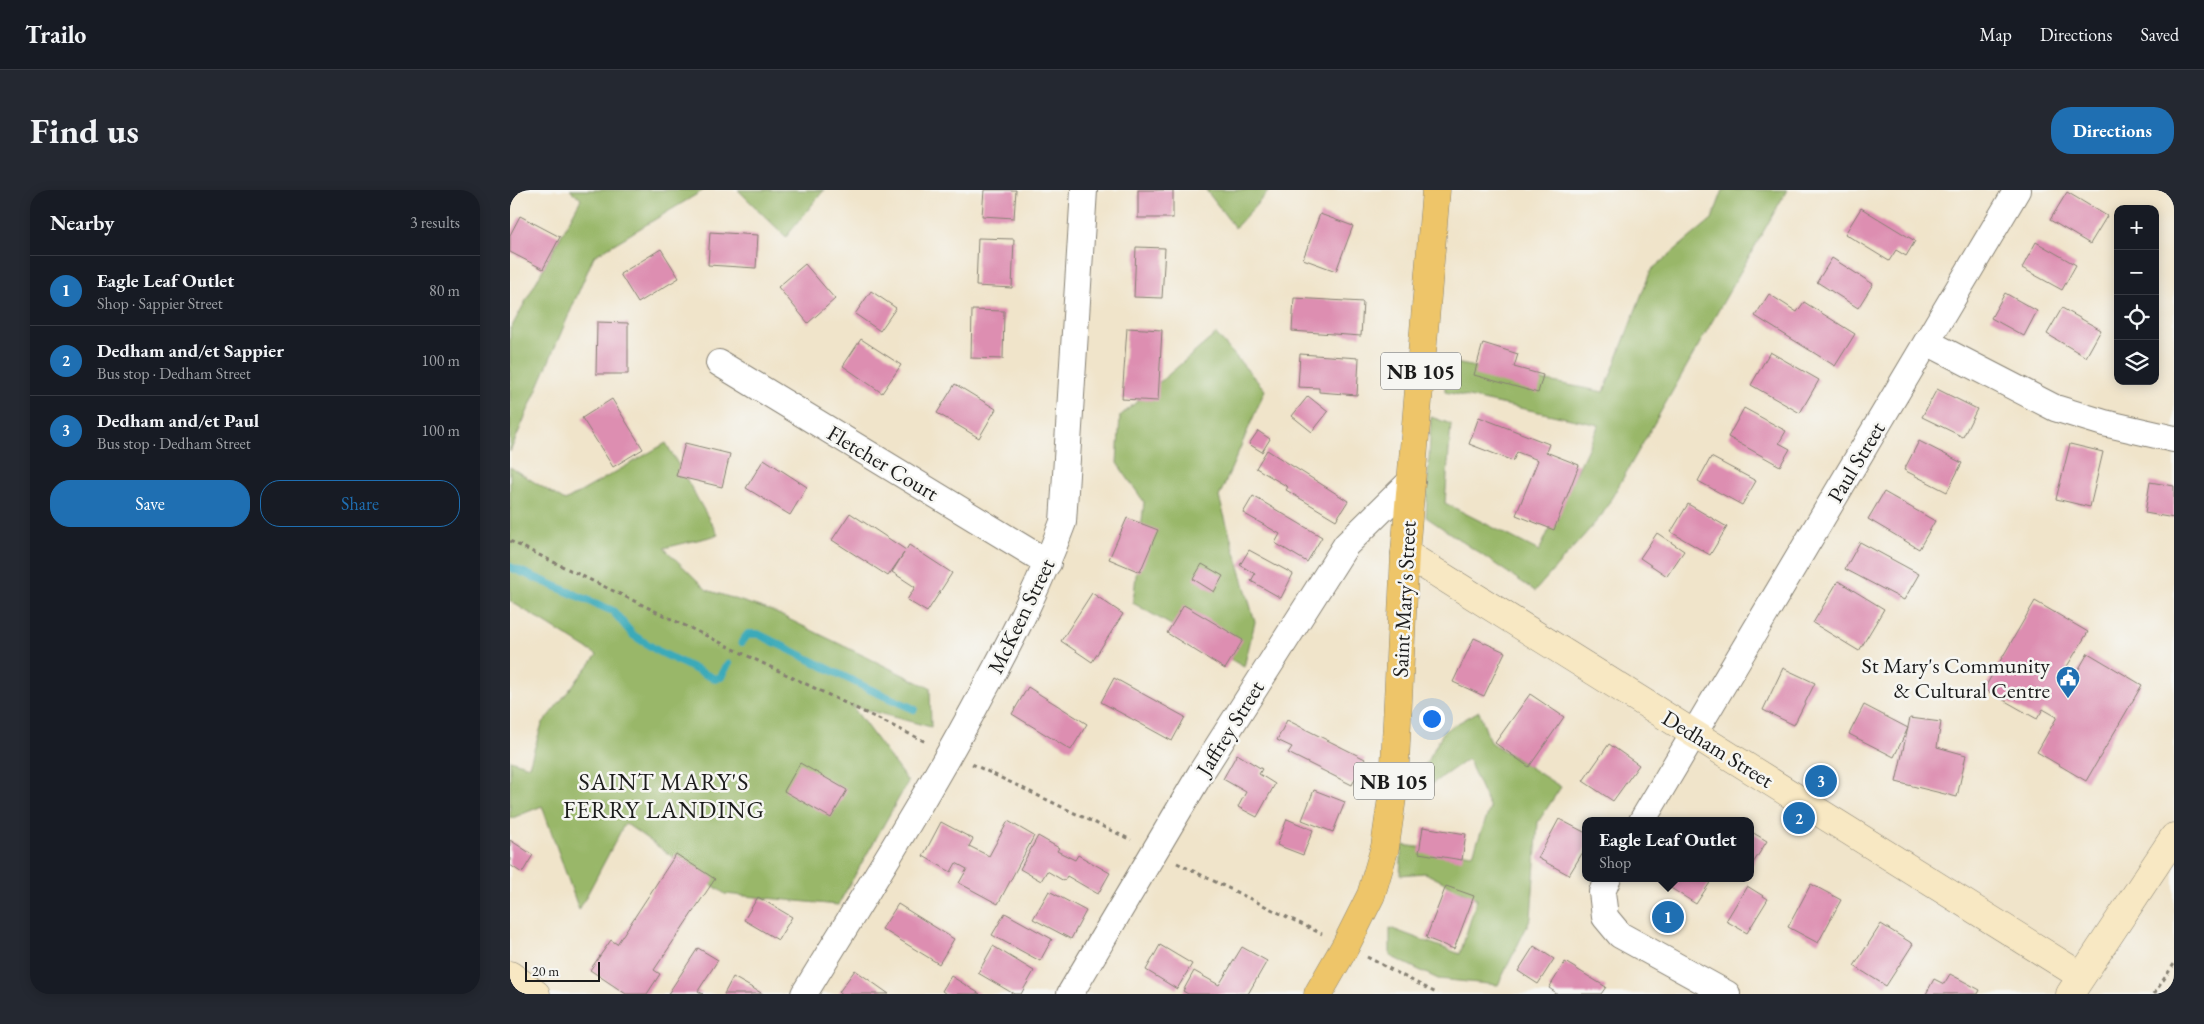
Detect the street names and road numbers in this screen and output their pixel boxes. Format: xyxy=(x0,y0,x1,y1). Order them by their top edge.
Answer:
road number: NB 105 xyxy=(1381,352,1461,390)
street label: Paul Street xyxy=(1821,416,1892,508)
street label: Fletcher Court xyxy=(822,418,944,508)
street label: Saint Mary's Street xyxy=(1385,520,1423,678)
street label: McKeen Street xyxy=(981,554,1061,678)
street label: Jaffrey Street xyxy=(1188,675,1271,783)
street label: Dedham Street xyxy=(1657,703,1779,795)
road number: NB 105 xyxy=(1354,762,1434,800)

